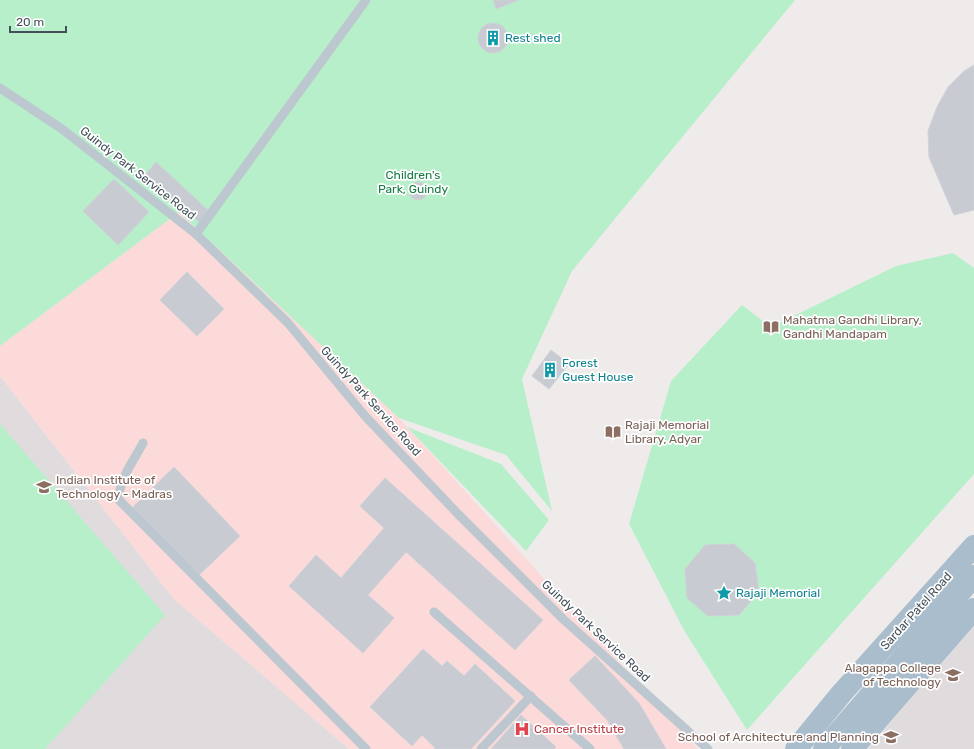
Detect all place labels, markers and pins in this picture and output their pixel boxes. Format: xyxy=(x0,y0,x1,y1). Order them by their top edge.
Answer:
building icon: Rest shed xyxy=(484,29,502,47)
place label: Rest shed xyxy=(505,31,561,45)
place label: Mahatma Gandhi Library, Gandhi Mandapam xyxy=(783,313,922,341)
library icon: Mahatma Gandhi Library, Gandhi Mandapam xyxy=(762,318,780,336)
place label: Forest Guest House xyxy=(562,356,634,384)
building icon: Forest Guest House xyxy=(541,361,559,379)
place label: Rajaji Memorial Library, Adyar xyxy=(625,418,709,446)
library icon: Rajaji Memorial Library, Adyar xyxy=(604,423,622,441)
place label: Indian Institute of Technology - Madras xyxy=(56,473,172,501)
school or university icon: Indian Institute of Technology - Madras xyxy=(35,478,53,496)
place icon: Rajaji Memorial xyxy=(715,584,733,602)
place label: Rajaji Memorial xyxy=(736,586,820,600)
place label: Alagappa College of Technology xyxy=(844,661,941,689)
school or university icon: Alagappa College of Technology xyxy=(944,666,962,684)
hospital icon: Cancer Institute xyxy=(513,720,531,738)
place label: Cancer Institute xyxy=(534,722,624,736)
school or university icon: School of Architecture and Planning xyxy=(882,728,900,746)
place label: School of Architecture and Planning xyxy=(678,730,879,744)

